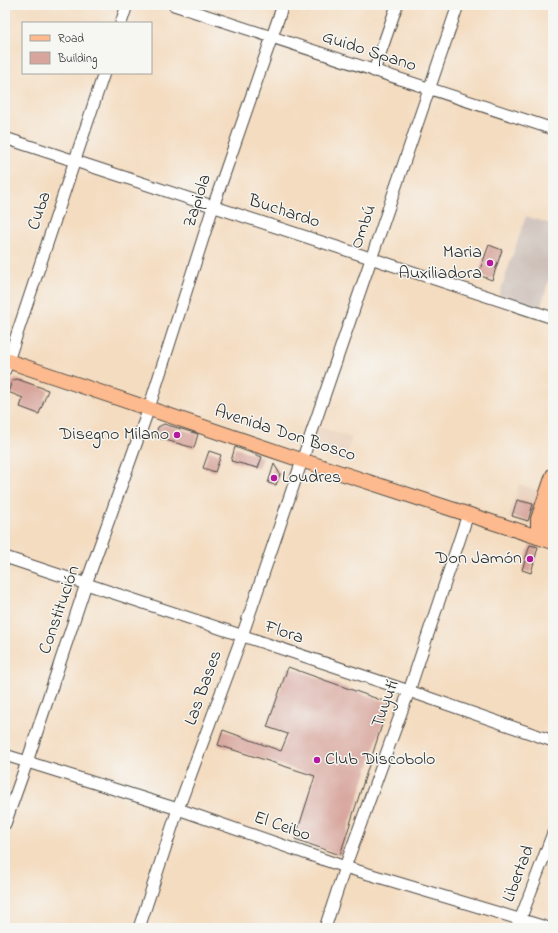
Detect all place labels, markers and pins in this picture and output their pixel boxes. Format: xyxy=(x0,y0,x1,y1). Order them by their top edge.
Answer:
place label: Maria Auxiliadora xyxy=(399,240,482,287)
marker: Maria Auxiliadora xyxy=(485,258,495,268)
place label: Disegno Milano xyxy=(58,422,169,449)
marker: Disegno Milano xyxy=(172,430,182,440)
place label: Loudres xyxy=(282,465,341,491)
marker: Loudres xyxy=(269,473,279,483)
place label: Don Jamón xyxy=(434,546,522,572)
marker: Don Jamón xyxy=(525,554,535,564)
place label: Club Discobolo xyxy=(325,747,435,773)
marker: Club Discobolo xyxy=(312,755,322,765)

